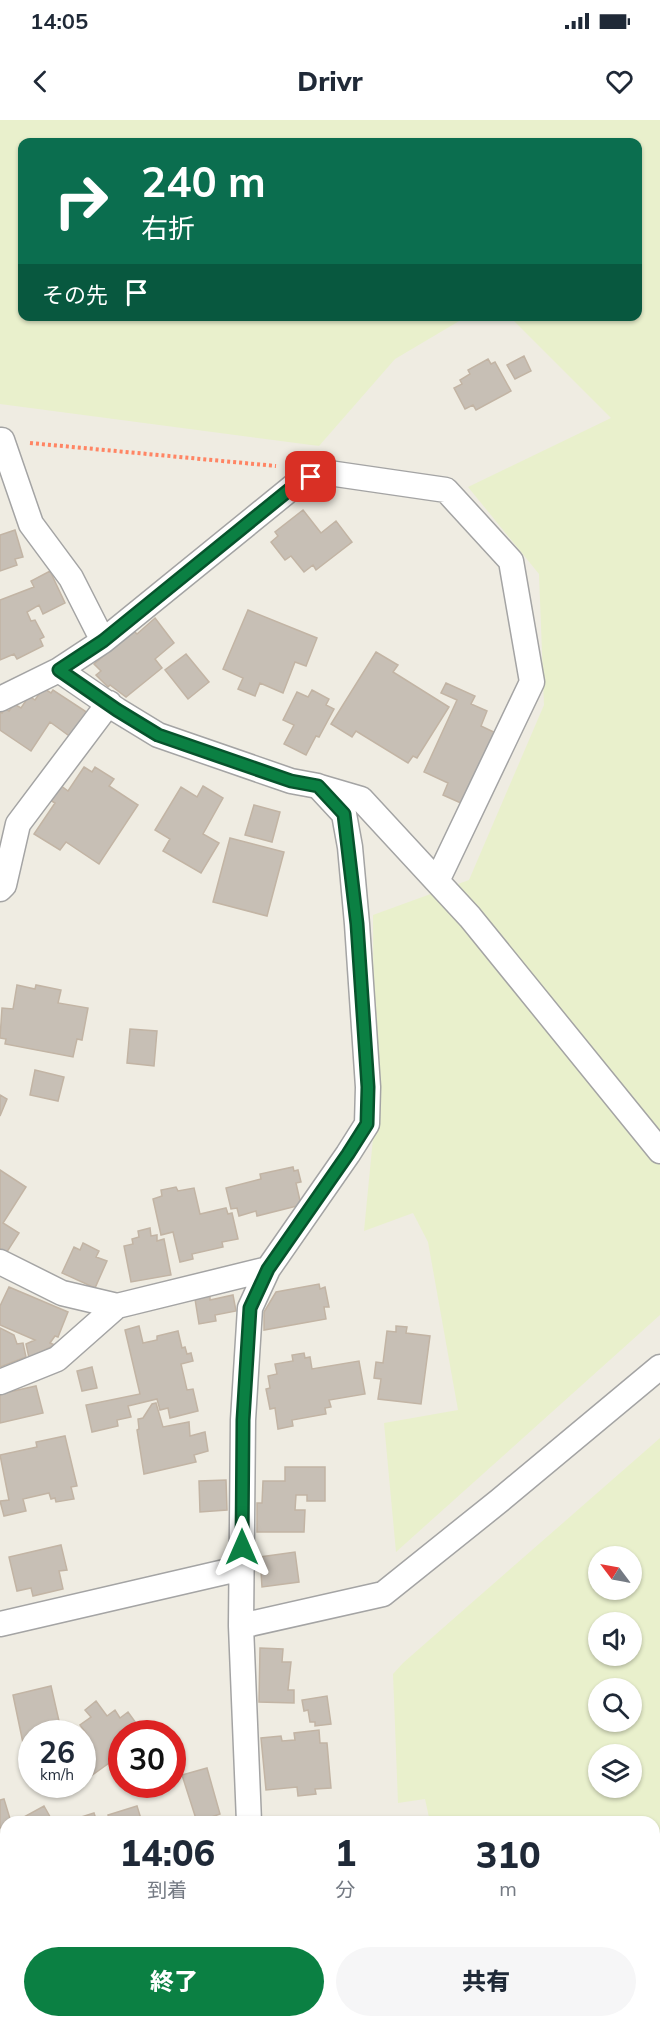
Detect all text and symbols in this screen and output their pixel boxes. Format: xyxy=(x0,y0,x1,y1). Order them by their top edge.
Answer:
text: 14:05 xyxy=(30,7,88,35)
text: Drivr xyxy=(297,64,363,98)
icon: back xyxy=(24,65,57,98)
icon: heart xyxy=(603,65,636,98)
text: 240 m xyxy=(141,155,266,208)
icon: right xyxy=(42,162,120,240)
text: 右折 xyxy=(141,211,195,245)
icon: arrive xyxy=(120,276,153,309)
text: その先 xyxy=(42,281,108,309)
pin xyxy=(285,451,336,502)
icon: arrive xyxy=(294,460,327,493)
position arrow xyxy=(210,1515,274,1579)
north arrow xyxy=(588,1546,642,1600)
map controls xyxy=(588,1546,642,1798)
button: sound xyxy=(588,1612,642,1666)
button: search xyxy=(588,1678,642,1732)
speed limit sign: 30 xyxy=(108,1720,186,1798)
text: 26 xyxy=(39,1733,75,1771)
button: layers xyxy=(588,1744,642,1798)
text: km/h xyxy=(40,1765,74,1784)
text: 14:06 xyxy=(119,1830,215,1875)
text: 1 xyxy=(335,1830,356,1875)
text: 310 xyxy=(476,1832,541,1877)
text: m xyxy=(499,1876,517,1901)
text: 到着 xyxy=(147,1877,187,1902)
text: 分 xyxy=(335,1877,355,1902)
button: 終了 xyxy=(24,1947,324,2016)
button: 共有 xyxy=(336,1947,636,2016)

